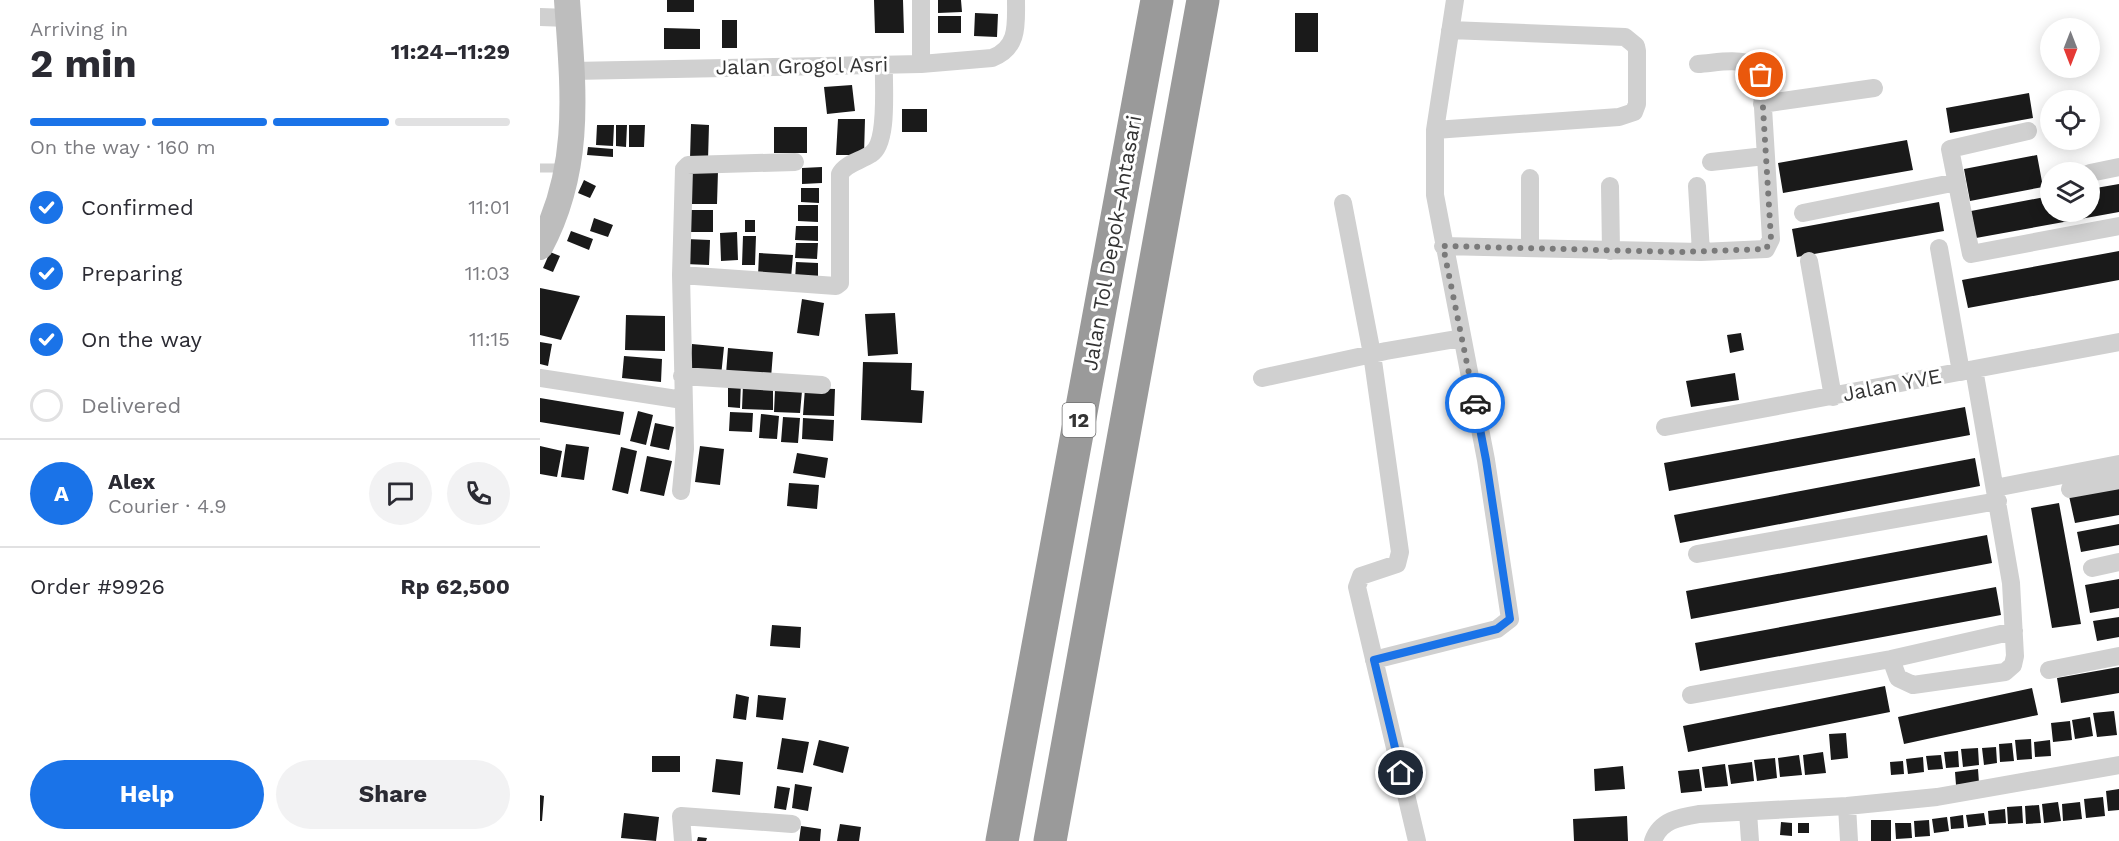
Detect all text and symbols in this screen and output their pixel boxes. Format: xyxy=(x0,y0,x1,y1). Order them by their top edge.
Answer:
text: Arriving in xyxy=(30,17,128,41)
north arrow xyxy=(2040,18,2100,78)
map controls xyxy=(2040,18,2100,222)
text: 11:24–11:29 xyxy=(391,39,510,64)
text: 2 min xyxy=(30,41,137,86)
pin xyxy=(1735,49,1786,100)
street label: Jalan Grogol Asri xyxy=(715,51,889,80)
icon: bag xyxy=(1744,58,1777,91)
button: locate xyxy=(2040,90,2100,150)
street label: Jalan Tol Depok–Antasari xyxy=(1077,113,1146,373)
text: On the way · 160 m xyxy=(30,135,215,159)
button: layers xyxy=(2040,162,2100,222)
icon: check xyxy=(30,191,63,224)
text: Confirmed xyxy=(81,195,194,220)
text: 11:01 xyxy=(468,195,510,219)
icon: check xyxy=(30,257,63,290)
text: Preparing xyxy=(81,261,182,286)
text: 11:03 xyxy=(465,261,510,285)
icon: check xyxy=(30,323,63,356)
text: On the way xyxy=(81,327,202,352)
text: 11:15 xyxy=(469,327,510,351)
street label: Jalan YVE xyxy=(1840,363,1943,406)
courier xyxy=(1445,373,1505,433)
icon: car xyxy=(1459,387,1492,420)
text: Delivered xyxy=(81,393,181,418)
road number: 12 xyxy=(1062,403,1096,437)
button: chat xyxy=(369,462,432,525)
button: phone xyxy=(447,462,510,525)
text: Alex xyxy=(108,469,155,494)
text: A xyxy=(54,481,69,506)
text: Courier · 4.9 xyxy=(108,494,227,518)
text: Order #9926 xyxy=(30,574,165,599)
text: Rp 62,500 xyxy=(401,574,510,599)
pin xyxy=(1375,747,1426,798)
icon: home xyxy=(1384,756,1417,789)
button: Help xyxy=(30,760,264,829)
button: Share xyxy=(276,760,510,829)

